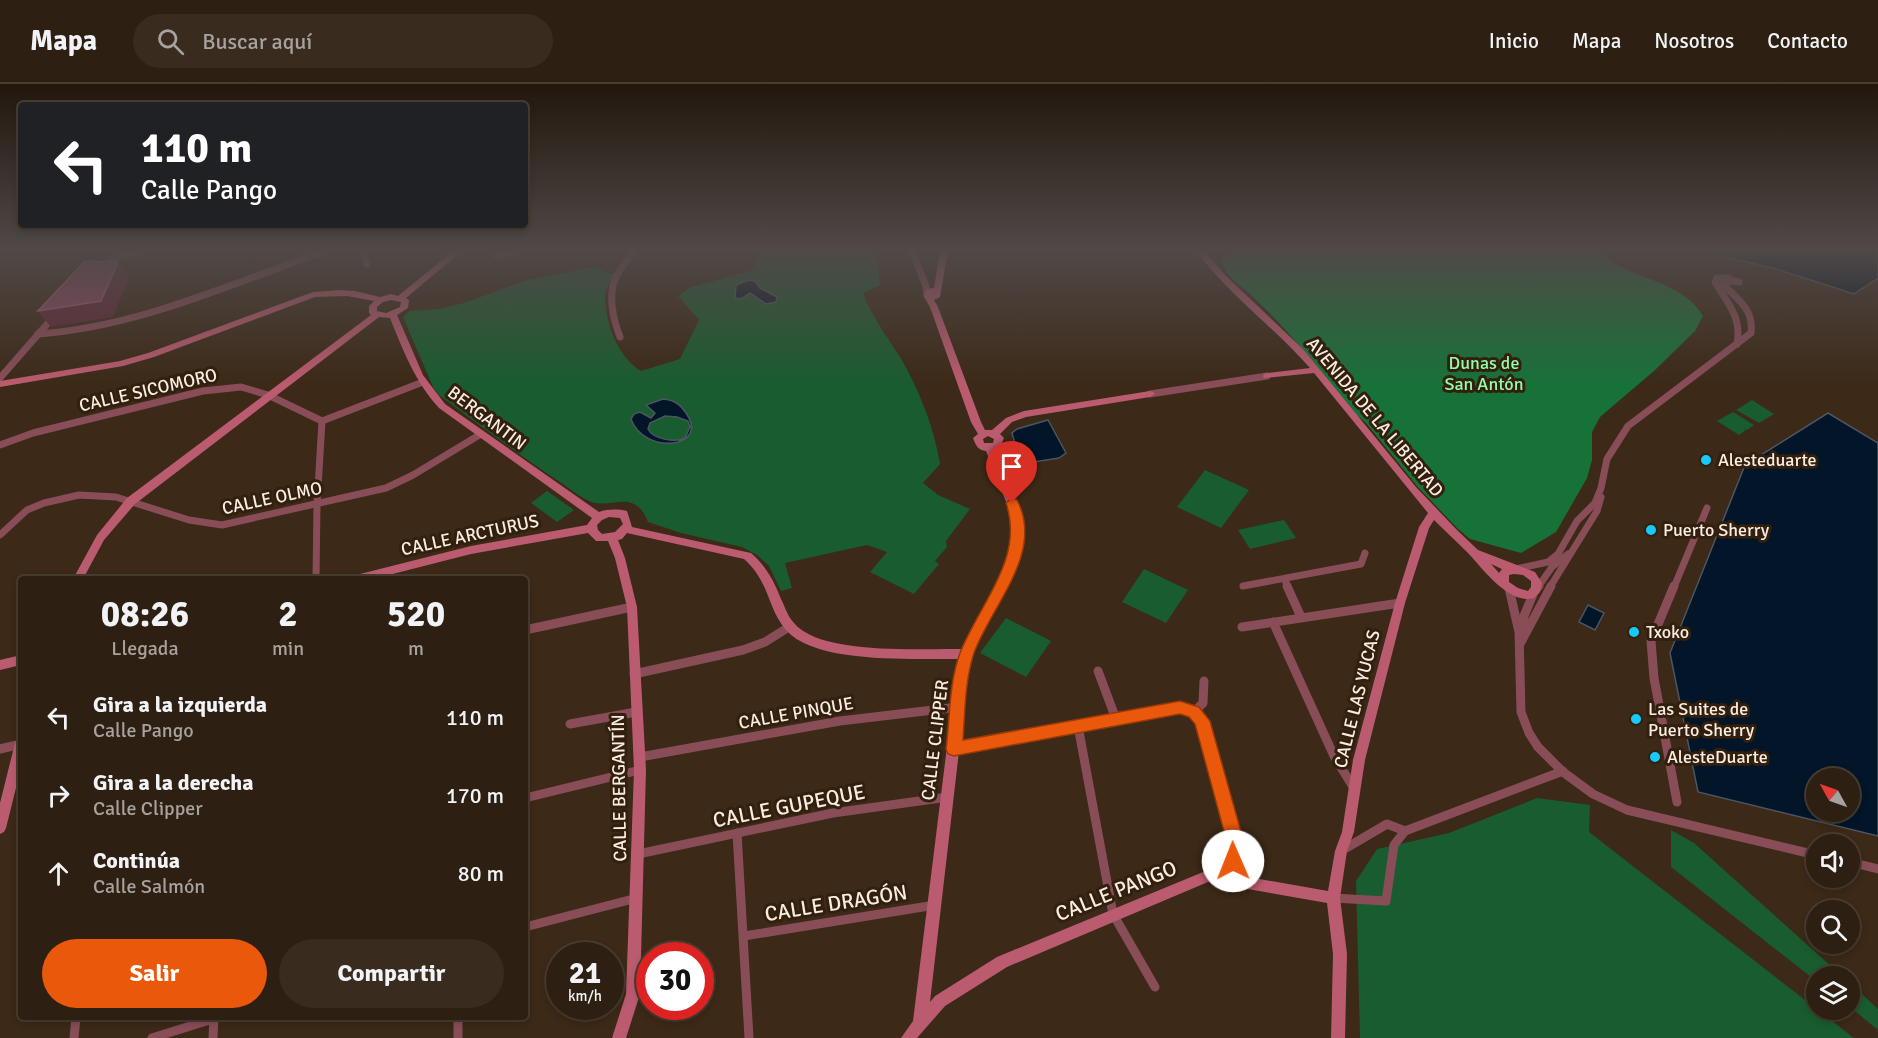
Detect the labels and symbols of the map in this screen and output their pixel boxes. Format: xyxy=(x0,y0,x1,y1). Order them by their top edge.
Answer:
street label: AVENIDA DE LA LIBERTAD xyxy=(1302,333,1448,501)
park label: Dunas de San Antón xyxy=(1444,352,1524,395)
street label: CALLE SICOMORO xyxy=(77,363,219,417)
street label: BERGANTIN xyxy=(443,381,531,455)
pin xyxy=(986,441,1037,503)
place label: Alesteduarte xyxy=(1718,449,1817,471)
marker: Alesteduarte xyxy=(1699,453,1713,467)
street label: CALLE OLMO xyxy=(220,477,324,519)
street label: CALLE ARCTURUS xyxy=(399,510,541,560)
place label: Puerto Sherry xyxy=(1663,519,1770,541)
marker: Puerto Sherry xyxy=(1644,523,1658,537)
place label: Txoko xyxy=(1646,621,1689,643)
marker: Txoko xyxy=(1627,625,1641,639)
street label: CALLE LAS YUCAS xyxy=(1329,628,1385,770)
street label: CALLE CLIPPER xyxy=(917,678,953,802)
street label: CALLE PINQUE xyxy=(737,692,855,734)
place label: Las Suites de Puerto Sherry xyxy=(1648,698,1755,741)
marker: Las Suites de Puerto Sherry xyxy=(1629,712,1643,726)
street label: CALLE BERGANTÍN xyxy=(607,714,631,862)
place label: AlesteDuarte xyxy=(1667,746,1768,768)
marker: AlesteDuarte xyxy=(1648,750,1662,764)
north arrow xyxy=(1806,768,1860,822)
street label: CALLE GUPEQUE xyxy=(711,779,867,833)
position arrow xyxy=(1201,829,1265,893)
street label: CALLE PANGO xyxy=(1052,855,1180,927)
street label: CALLE DRAGÓN xyxy=(763,879,909,927)
speed limit sign: 30 xyxy=(636,942,714,1020)

